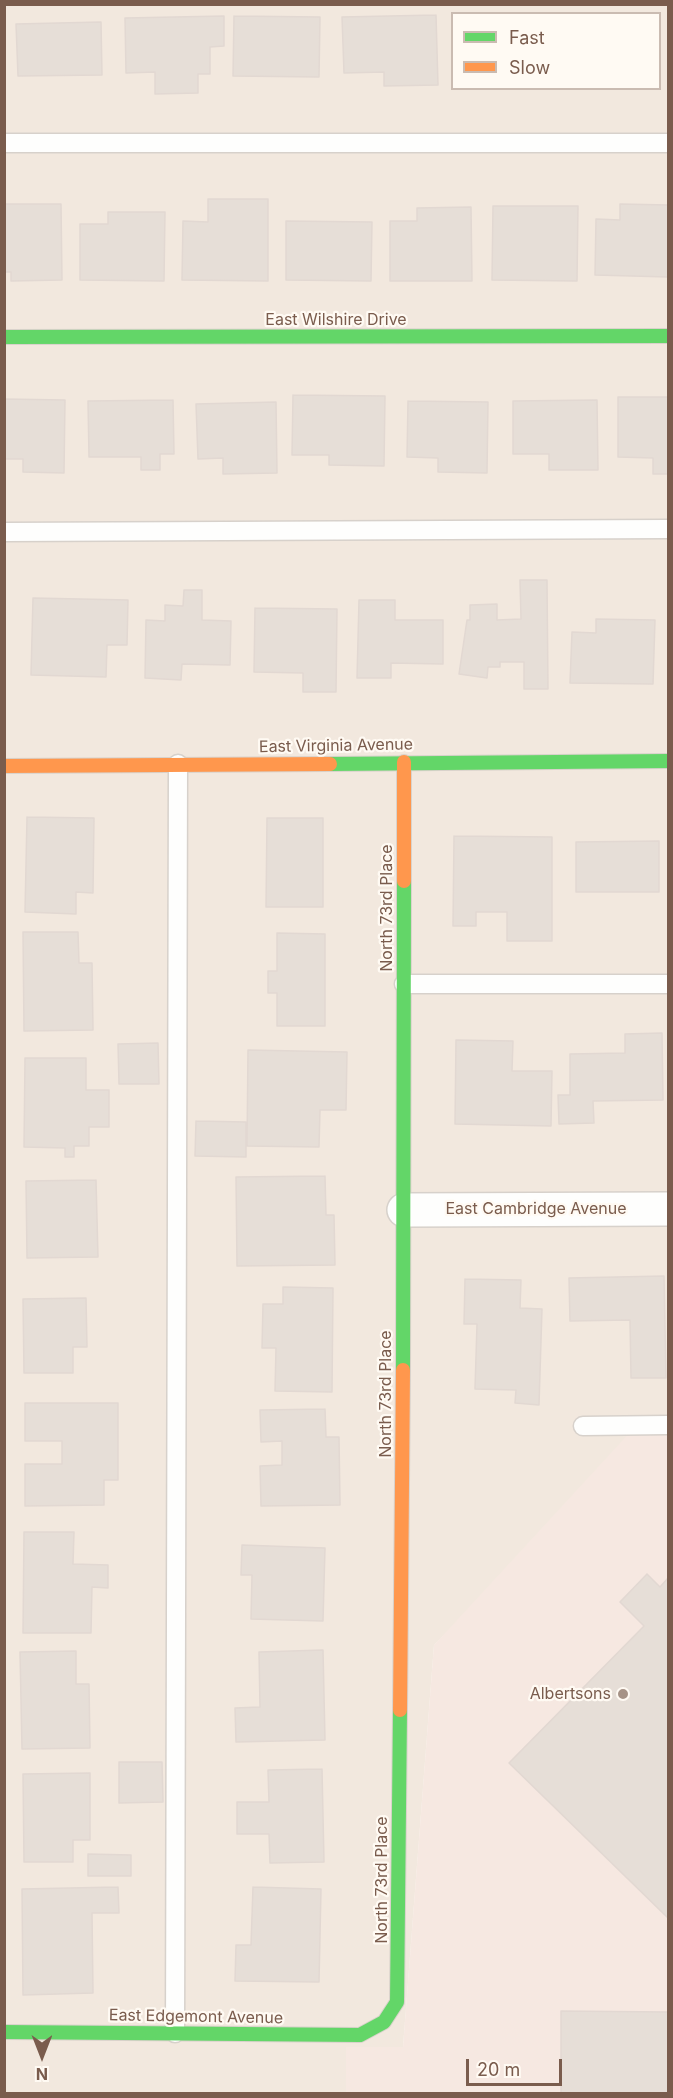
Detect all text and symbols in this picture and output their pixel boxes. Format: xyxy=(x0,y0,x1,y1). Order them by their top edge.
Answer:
legend xyxy=(451,12,661,90)
text: Fast xyxy=(509,27,545,48)
text: Slow xyxy=(509,57,550,78)
street label: East Wilshire Drive xyxy=(265,310,407,330)
street label: East Virginia Avenue xyxy=(259,735,413,757)
street label: North 73rd Place xyxy=(377,844,397,972)
street label: East Cambridge Avenue xyxy=(445,1199,627,1219)
street label: North 73rd Place xyxy=(376,1330,396,1458)
place label: Albertsons xyxy=(530,1684,611,1704)
marker: Albertsons xyxy=(616,1687,630,1701)
street label: North 73rd Place xyxy=(372,1816,392,1944)
street label: East Edgemont Avenue xyxy=(109,2006,283,2028)
north arrow xyxy=(12,2026,72,2086)
scale bar xyxy=(469,2047,565,2085)
text: 20 m xyxy=(477,2059,520,2080)
text: N xyxy=(36,2064,48,2084)

